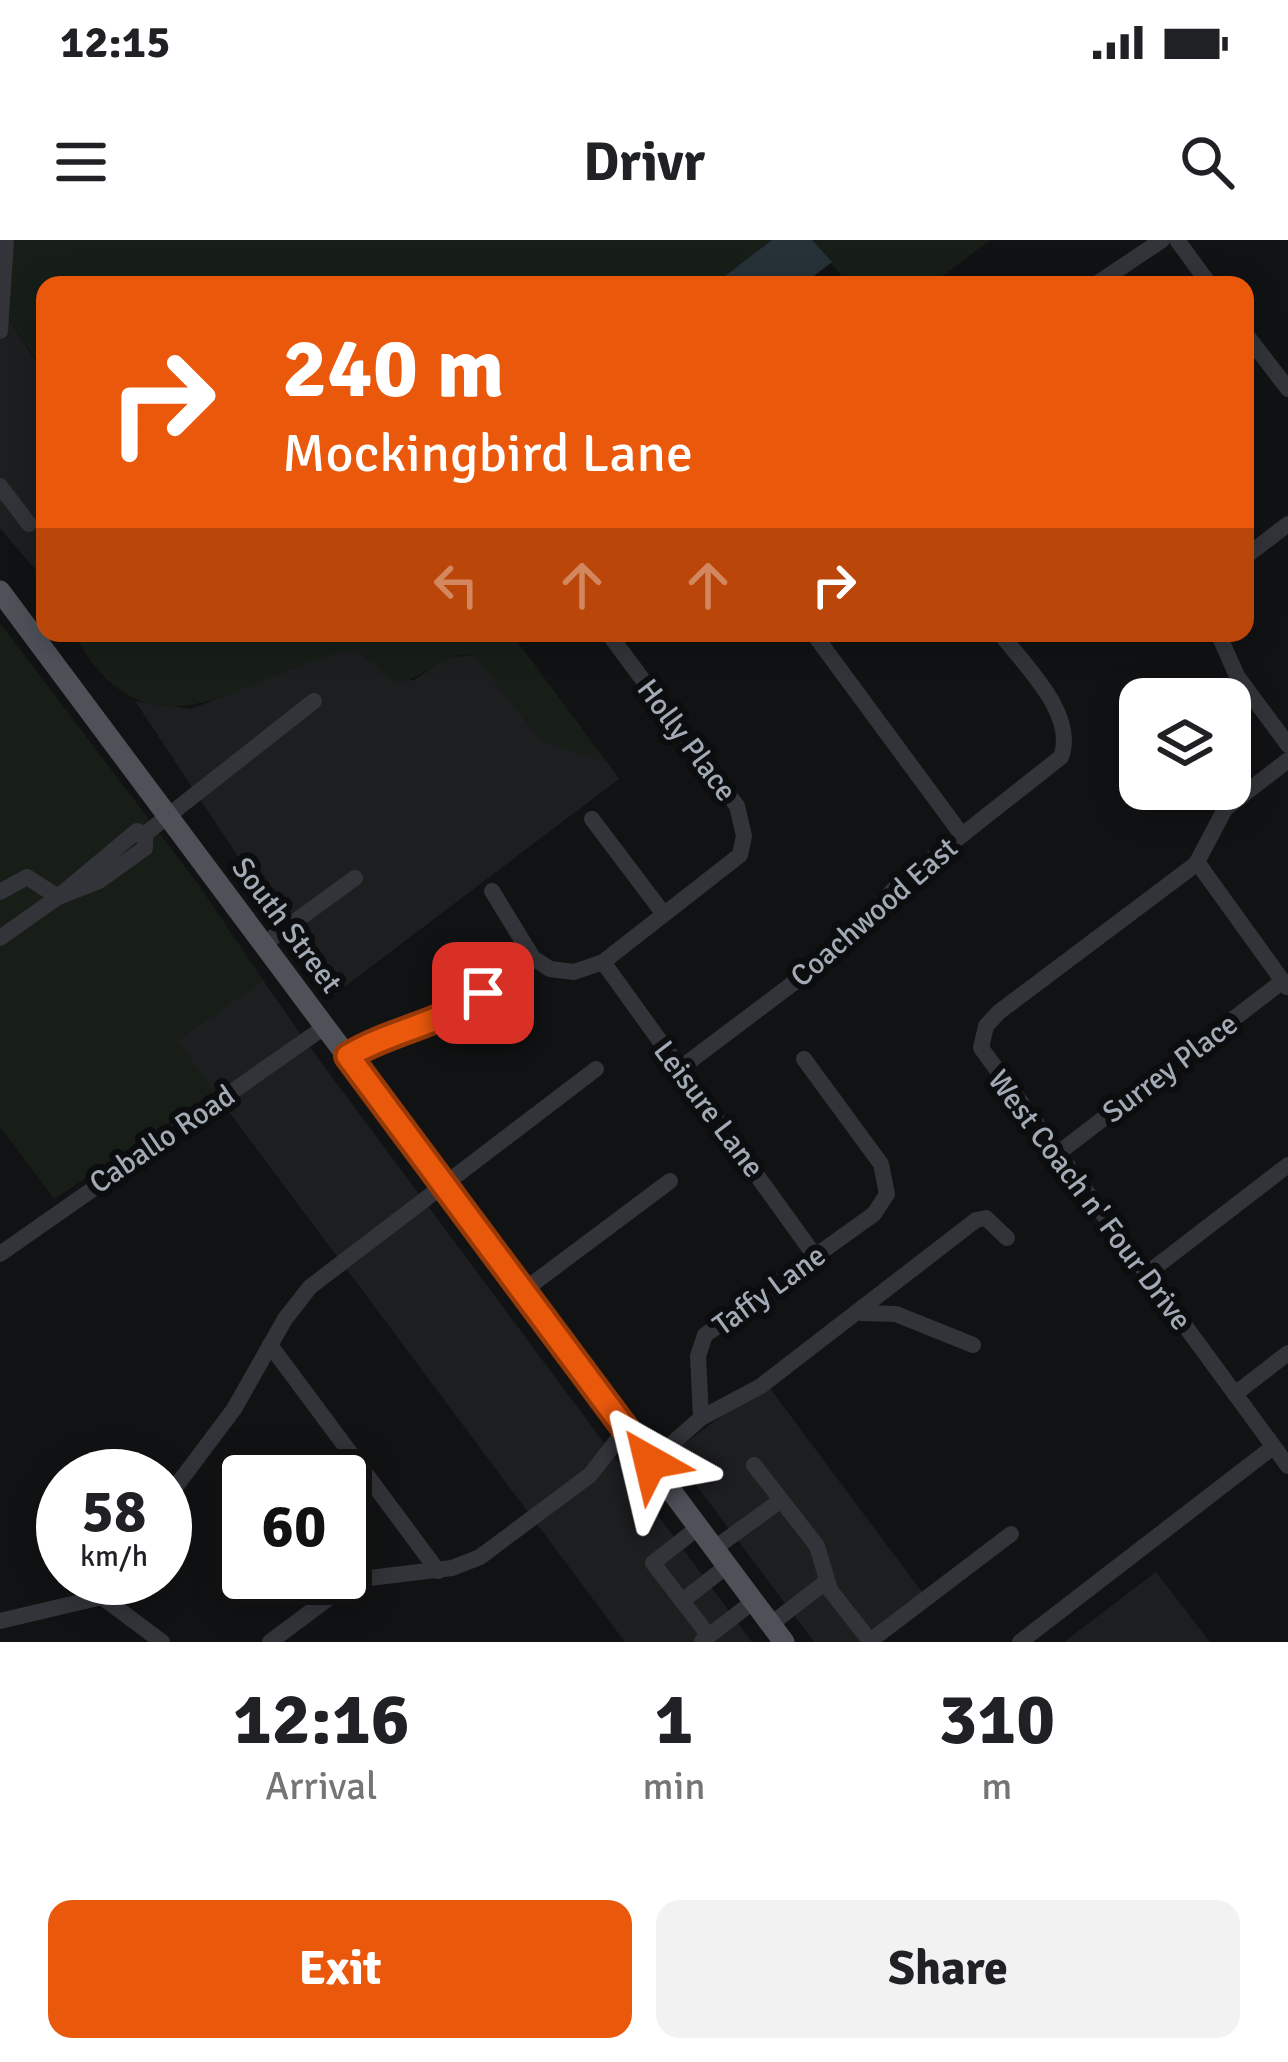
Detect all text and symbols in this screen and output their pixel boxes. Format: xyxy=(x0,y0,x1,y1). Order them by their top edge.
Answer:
text: 12:15 xyxy=(60,15,170,70)
icon: menu xyxy=(48,129,114,195)
text: Drivr xyxy=(583,129,705,196)
icon: search xyxy=(1174,129,1240,195)
text: 240 m xyxy=(282,317,504,421)
icon: right xyxy=(84,324,240,480)
text: Mockingbird Lane xyxy=(282,420,693,487)
icon: left xyxy=(423,552,489,618)
icon: ahead xyxy=(549,552,615,618)
icon: ahead xyxy=(675,552,741,618)
icon: right xyxy=(801,552,867,618)
street label: Holly Place xyxy=(629,672,745,809)
map controls xyxy=(1119,678,1251,810)
button: layers xyxy=(1119,678,1251,810)
street label: Coachwood East xyxy=(783,830,965,995)
street label: South Street xyxy=(224,850,350,1000)
pin xyxy=(432,942,534,1044)
icon: arrive xyxy=(450,960,516,1026)
street label: Surrey Place xyxy=(1095,1006,1245,1131)
street label: Leisure Lane xyxy=(645,1034,772,1185)
street label: West Coach n' Four Drive xyxy=(980,1063,1199,1338)
street label: Caballo Road xyxy=(82,1077,242,1202)
street label: Taffy Lane xyxy=(706,1237,833,1344)
position arrow xyxy=(587,1399,713,1525)
speed limit sign: 60 xyxy=(216,1449,372,1605)
text: 58 xyxy=(82,1475,146,1549)
text: km/h xyxy=(80,1538,148,1575)
text: 12:16 xyxy=(233,1675,410,1764)
text: 1 xyxy=(655,1675,693,1764)
text: 310 xyxy=(938,1675,1055,1764)
text: Arrival xyxy=(265,1762,377,1810)
text: min xyxy=(643,1762,706,1810)
text: m xyxy=(981,1762,1012,1810)
button: Exit xyxy=(48,1900,632,2038)
button: Share xyxy=(656,1900,1240,2038)

